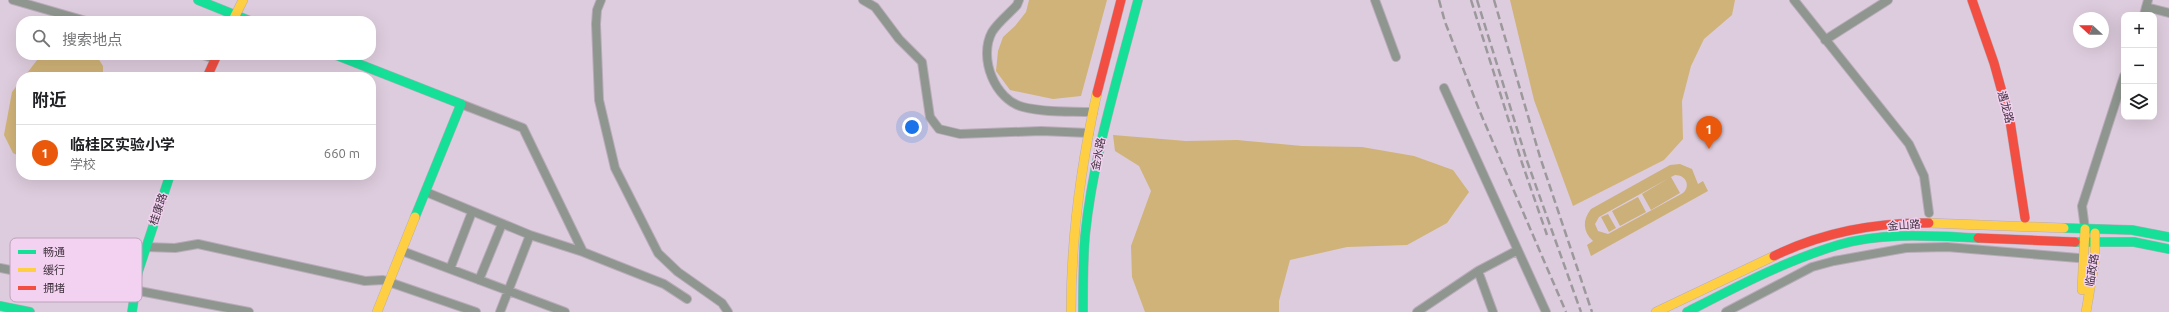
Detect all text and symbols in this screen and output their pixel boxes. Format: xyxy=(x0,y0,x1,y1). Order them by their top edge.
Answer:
north arrow xyxy=(2073,12,2109,48)
map controls xyxy=(2121,12,2157,120)
button: + xyxy=(2121,12,2157,48)
search box xyxy=(16,16,376,60)
icon: search xyxy=(30,27,52,49)
text: 搜索地点 xyxy=(62,31,122,48)
button: − xyxy=(2121,48,2157,84)
button: layers xyxy=(2121,84,2157,120)
text: 附近 xyxy=(32,90,66,109)
street label: 遇龙路 xyxy=(1996,90,2016,124)
pin: 1 xyxy=(1696,116,1722,149)
your location xyxy=(902,117,922,137)
text: 临桂区实验小学 xyxy=(70,136,175,153)
street label: 金水路 xyxy=(1089,137,1107,171)
text: 1 xyxy=(41,146,49,160)
text: 660 m xyxy=(324,146,360,160)
text: 学校 xyxy=(70,157,96,171)
street label: 桂康路 xyxy=(147,191,169,227)
street label: 金山路 xyxy=(1887,218,1921,232)
legend xyxy=(10,238,142,302)
text: 畅通 xyxy=(43,246,65,258)
street label: 临政路 xyxy=(2083,253,2101,287)
text: 缓行 xyxy=(43,264,65,276)
text: 拥堵 xyxy=(43,282,65,294)

